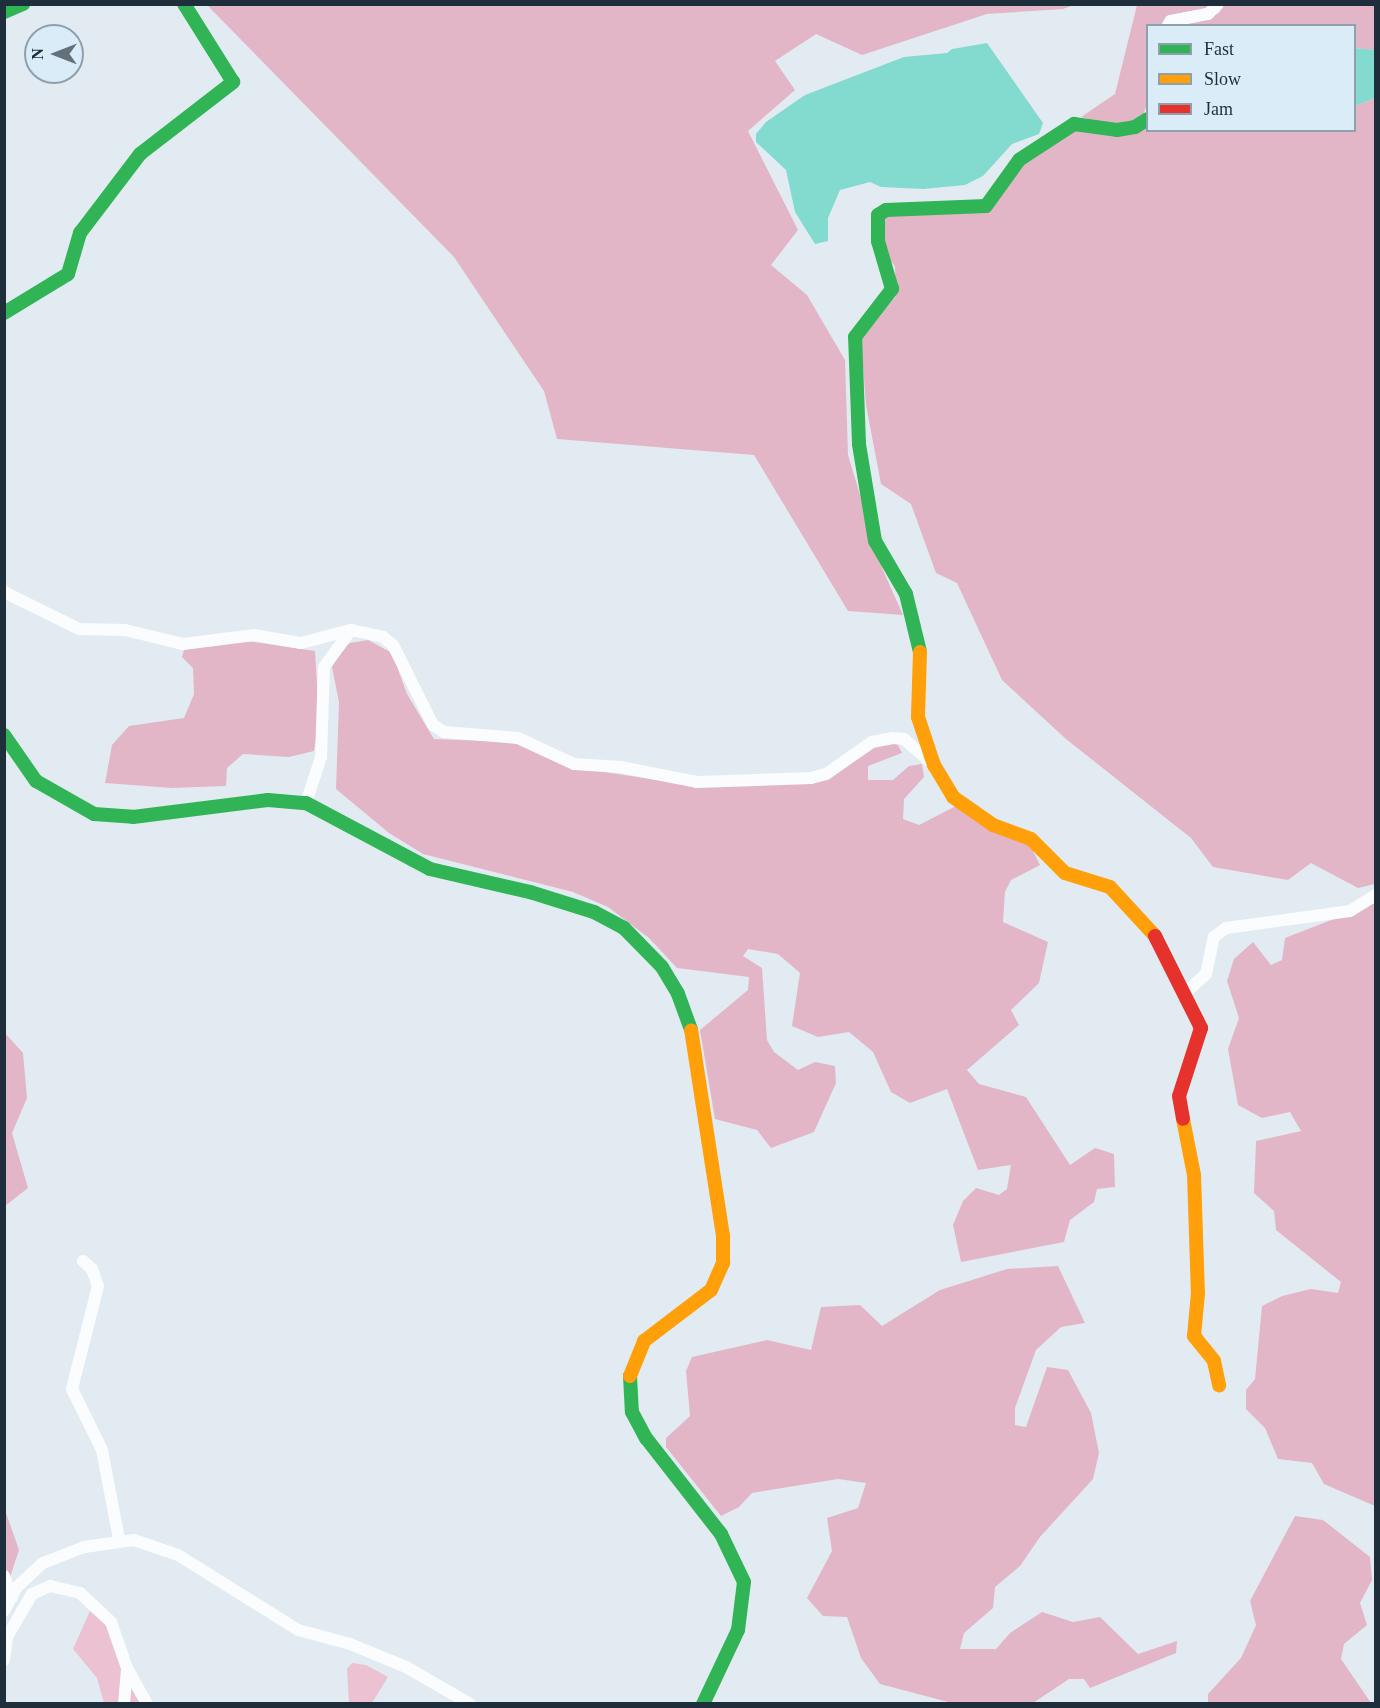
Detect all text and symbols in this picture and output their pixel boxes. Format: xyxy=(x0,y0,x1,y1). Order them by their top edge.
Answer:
north arrow xyxy=(24,24,84,84)
legend xyxy=(1146,24,1356,132)
text: Fast xyxy=(1204,39,1234,59)
text: N xyxy=(29,48,46,60)
text: Slow xyxy=(1204,69,1241,89)
text: Jam xyxy=(1204,99,1233,119)

